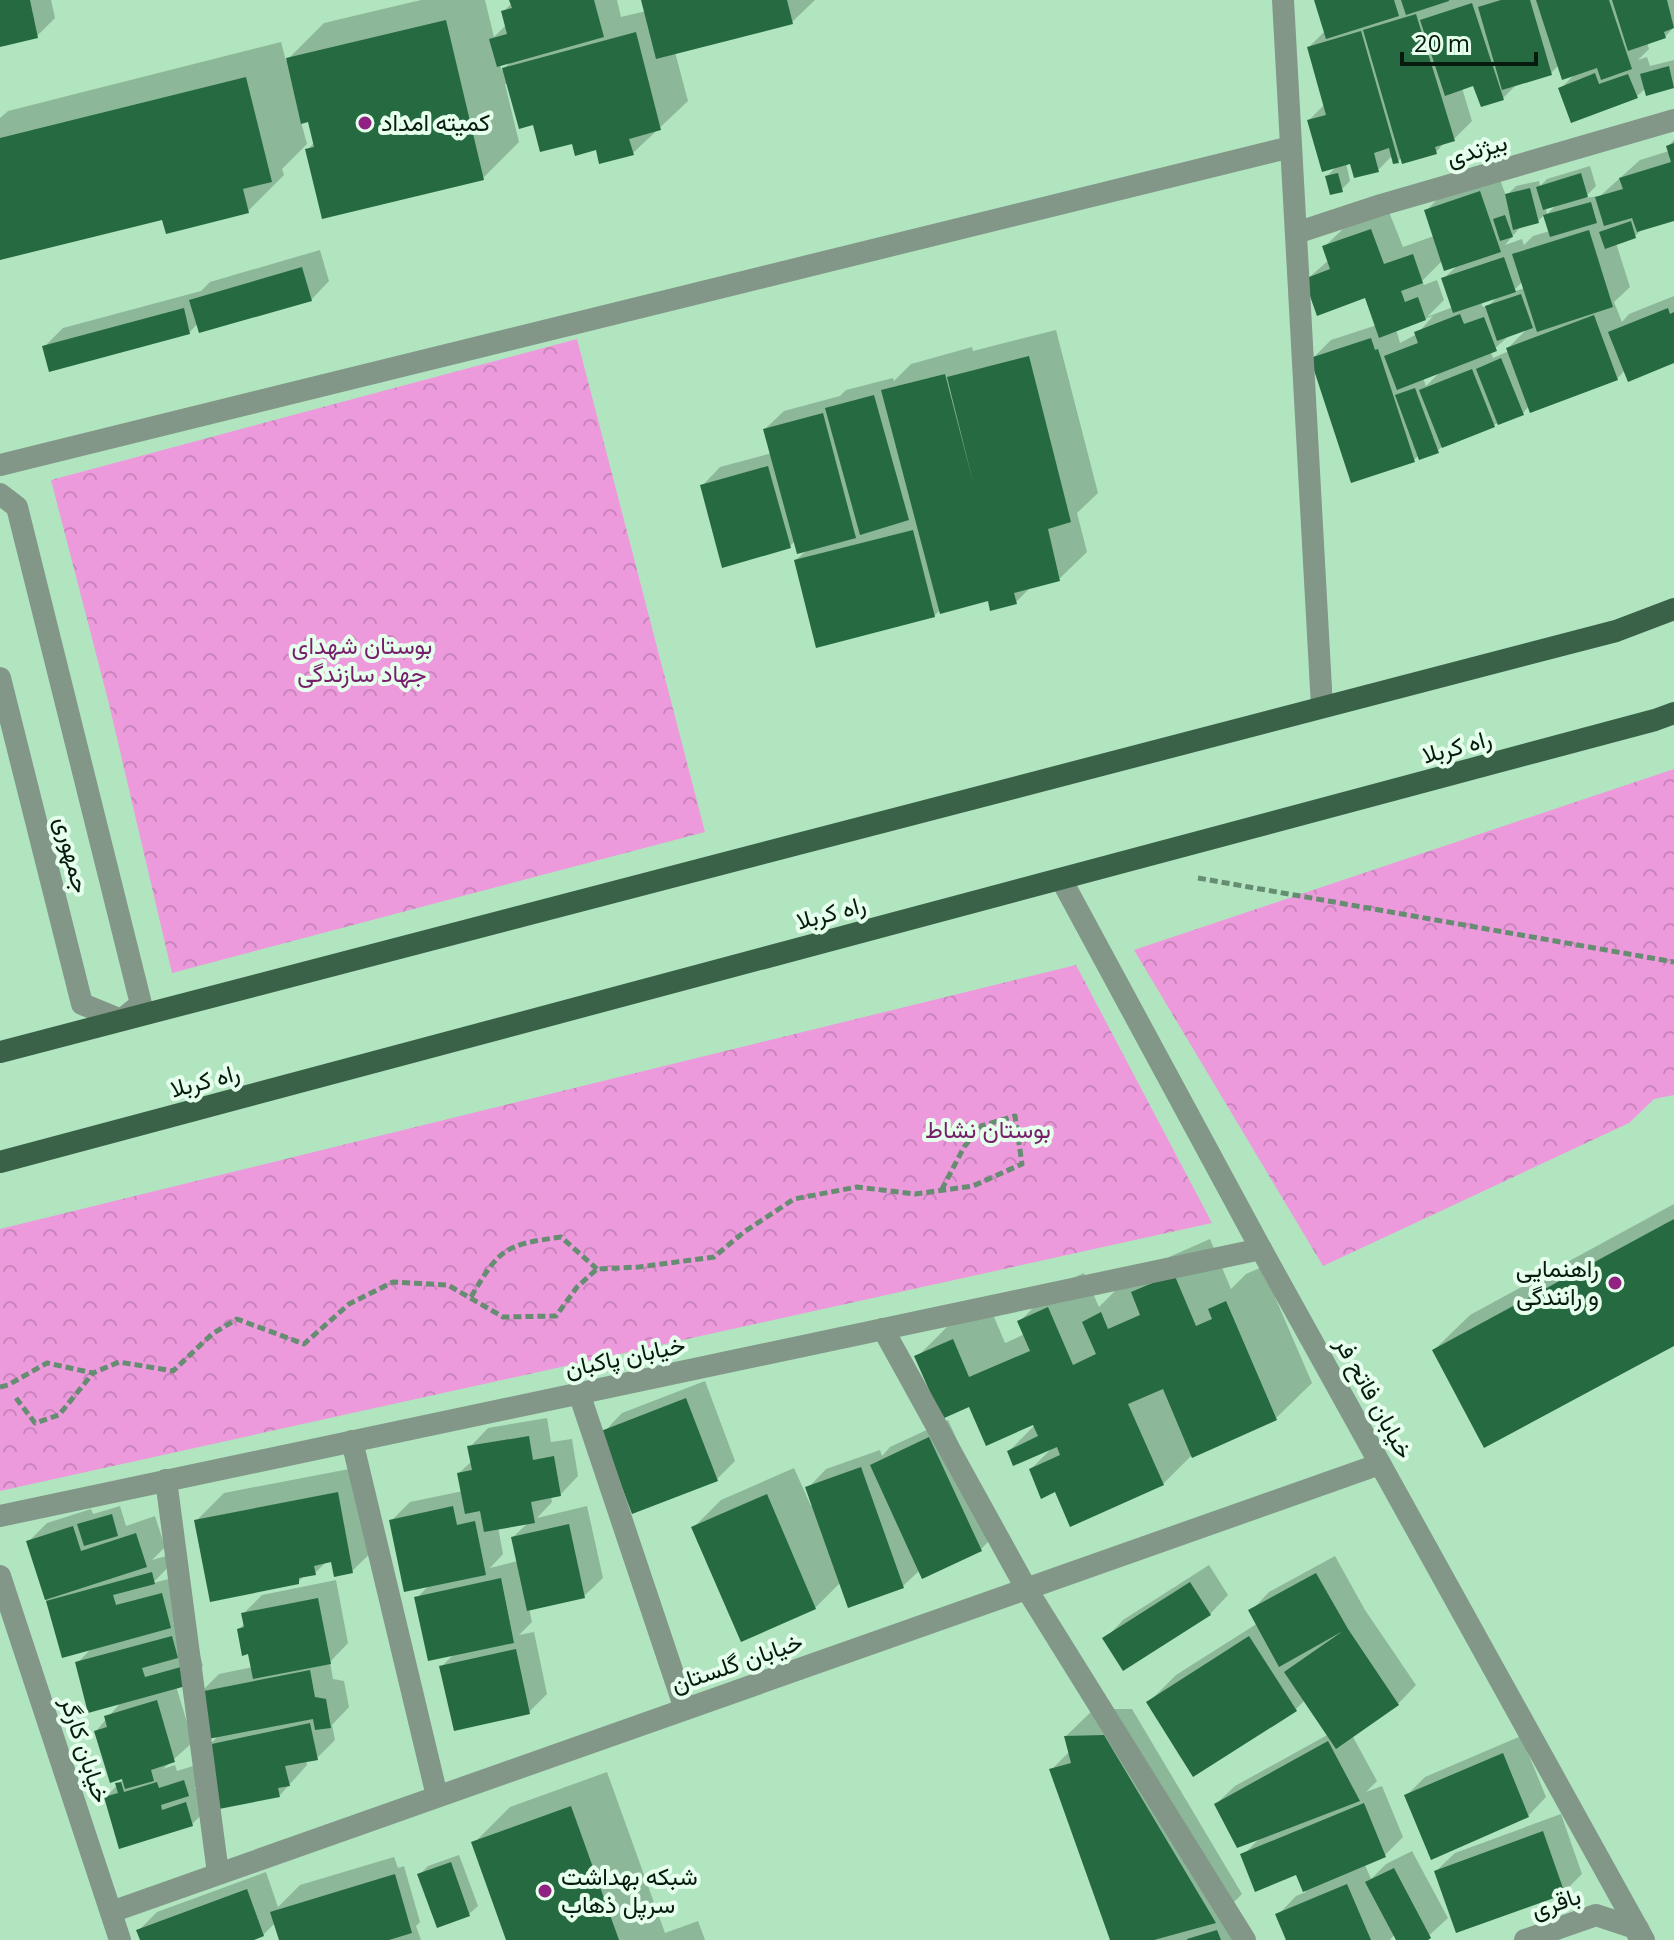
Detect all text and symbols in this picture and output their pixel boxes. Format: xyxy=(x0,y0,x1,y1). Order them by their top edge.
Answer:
scale bar xyxy=(1402,16,1536,66)
text: 20 m xyxy=(1414,26,1470,59)
place label: کمیته امداد xyxy=(381,105,490,138)
marker: کمیته امداد xyxy=(356,114,374,132)
street label: بیژندی xyxy=(1442,124,1511,173)
park label: بوستان شهدای جهاد سازندگی xyxy=(292,628,432,689)
street label: راه کربلا xyxy=(1418,720,1495,771)
street label: جمهوری xyxy=(48,813,99,896)
street label: راه کربلا xyxy=(792,886,869,937)
street label: راه کربلا xyxy=(166,1054,243,1105)
park label: بوستان نشاط xyxy=(925,1112,1051,1145)
place label: راهنمایی و رانندگی xyxy=(1516,1251,1599,1312)
marker: راهنمایی و رانندگی xyxy=(1606,1274,1624,1292)
street label: خیابان پاکبان xyxy=(562,1327,688,1385)
street label: خیابان فاتح فر xyxy=(1326,1330,1422,1465)
street label: خیابان گلستان xyxy=(666,1624,807,1700)
street label: خیابان کارگر xyxy=(53,1691,119,1807)
place label: شبکه بهداشت سرپل ذهاب xyxy=(561,1859,698,1921)
street label: باقری xyxy=(1526,1878,1585,1925)
marker: شبکه بهداشت سرپل ذهاب xyxy=(536,1882,554,1900)

